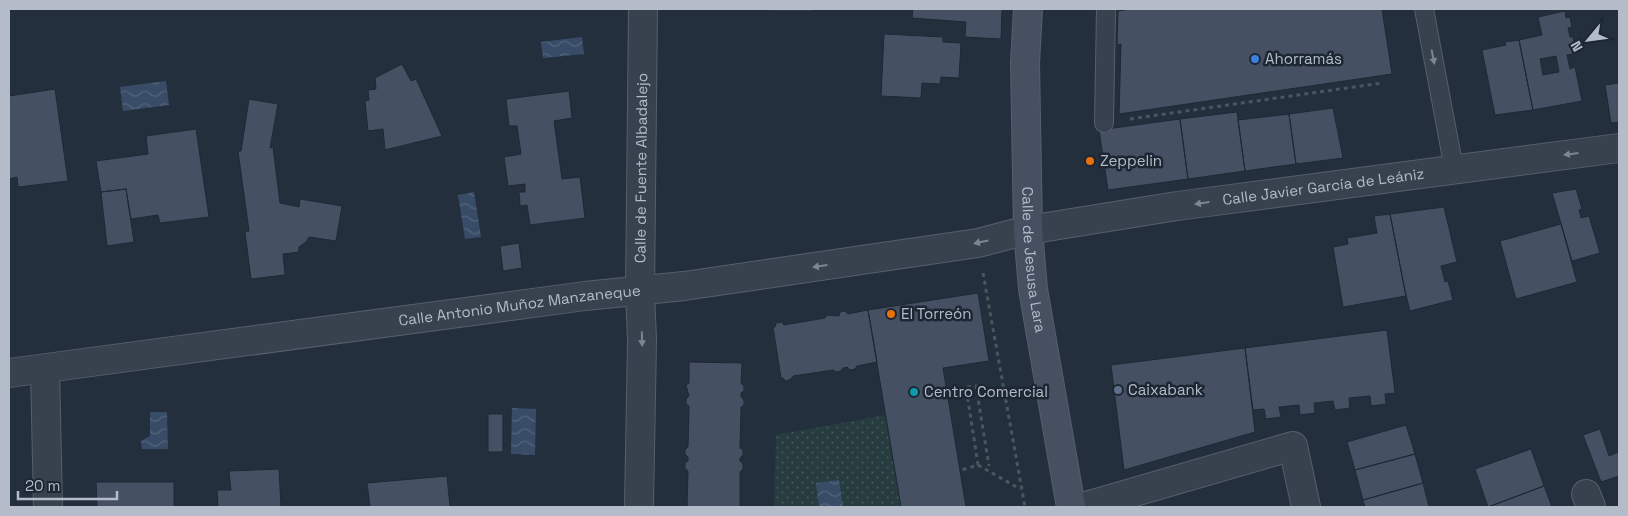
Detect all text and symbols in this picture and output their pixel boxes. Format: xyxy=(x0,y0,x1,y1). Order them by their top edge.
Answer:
north arrow xyxy=(1563,15,1613,65)
text: N xyxy=(1566,38,1587,55)
place label: Ahorramás xyxy=(1265,49,1342,68)
one-way arrow xyxy=(1430,49,1438,65)
marker: Ahorramás xyxy=(1249,53,1261,65)
street label: Calle de Fuente Albadalejo xyxy=(630,73,651,263)
one-way arrow xyxy=(1563,150,1579,158)
place label: Zeppelin xyxy=(1100,151,1162,170)
marker: Zeppelin xyxy=(1084,155,1096,167)
street label: Calle Javier García de Leániz xyxy=(1221,164,1425,209)
street label: Calle de Jesusa Lara xyxy=(1018,186,1050,334)
one-way arrow xyxy=(1193,199,1209,207)
one-way arrow xyxy=(973,238,988,246)
one-way arrow xyxy=(812,262,828,270)
street label: Calle Antonio Muñoz Manzaneque xyxy=(397,280,641,330)
place label: El Torreón xyxy=(901,304,972,323)
marker: El Torreón xyxy=(885,308,897,320)
one-way arrow xyxy=(638,332,646,348)
place label: Caixabank xyxy=(1128,380,1203,399)
place label: Centro Comercial xyxy=(924,382,1048,401)
marker: Caixabank xyxy=(1112,384,1124,396)
marker: Centro Comercial xyxy=(908,386,920,398)
scale bar xyxy=(18,468,116,500)
text: 20 m xyxy=(25,476,60,495)

